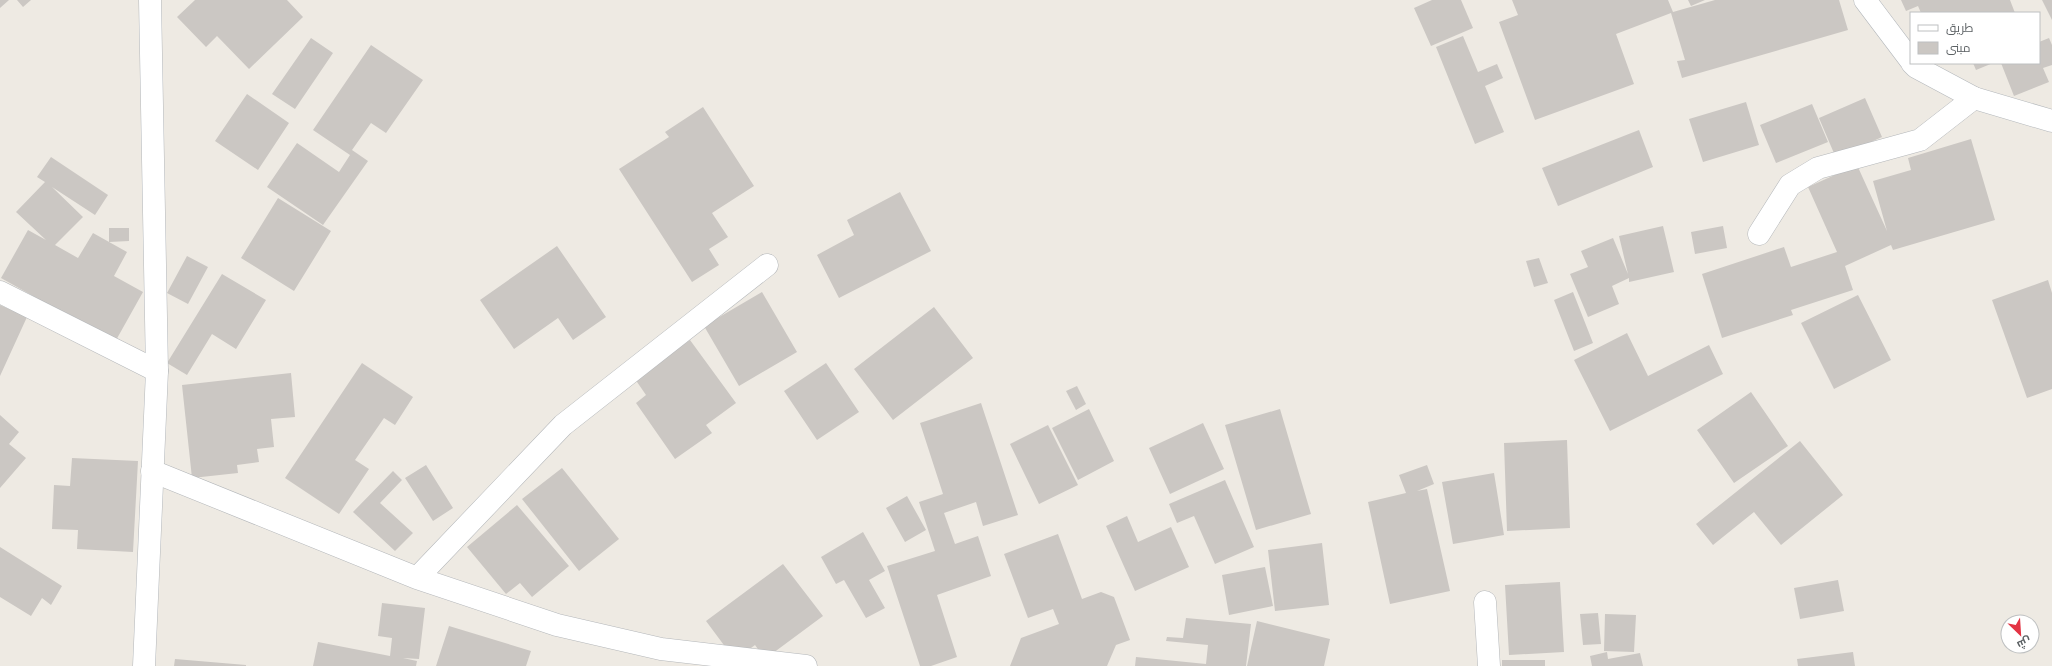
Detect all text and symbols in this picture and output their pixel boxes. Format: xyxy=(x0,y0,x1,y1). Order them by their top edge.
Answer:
legend xyxy=(1910,12,2040,64)
text: طريق xyxy=(1946,20,1974,36)
text: مبنى xyxy=(1946,40,1971,56)
north arrow xyxy=(2000,614,2040,654)
text: ش xyxy=(2015,634,2034,652)

